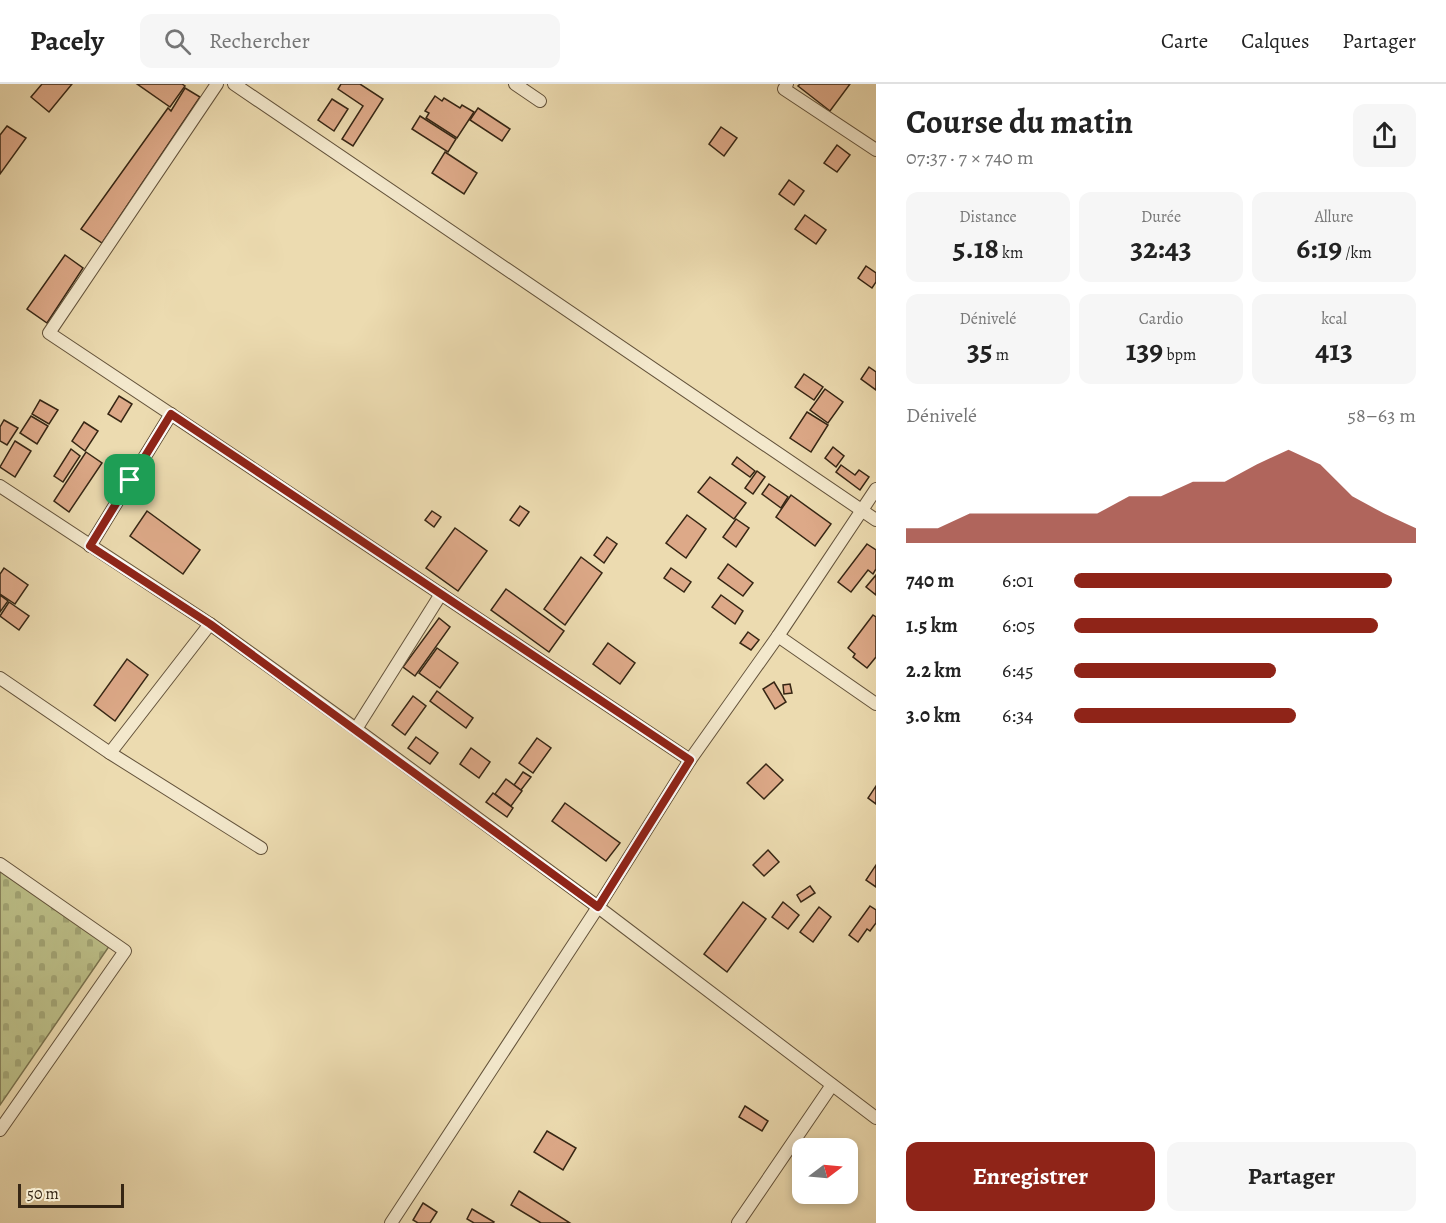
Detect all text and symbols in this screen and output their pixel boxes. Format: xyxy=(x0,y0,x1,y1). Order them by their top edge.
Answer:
search box xyxy=(140,14,560,68)
text: Pacely xyxy=(30,22,104,60)
icon: search xyxy=(161,25,194,58)
text: Rechercher xyxy=(209,26,310,56)
text: Carte xyxy=(1161,27,1208,55)
text: Calques xyxy=(1241,27,1309,55)
text: Partager xyxy=(1342,27,1416,55)
text: Course du matin xyxy=(906,99,1133,144)
button: share xyxy=(1353,104,1416,167)
text: 07:37 · 7 × 740 m xyxy=(906,144,1034,171)
text: Distance xyxy=(959,206,1017,228)
text: Durée xyxy=(1141,206,1181,228)
text: Allure xyxy=(1315,206,1353,228)
text: 5.18 xyxy=(953,228,999,268)
text: 32:43 xyxy=(1130,228,1192,268)
text: 6:19 xyxy=(1296,228,1342,268)
text: km xyxy=(999,242,1023,264)
text: /km xyxy=(1342,242,1372,264)
text: Dénivelé xyxy=(960,308,1016,330)
text: Cardio xyxy=(1139,308,1183,330)
text: kcal xyxy=(1321,308,1347,330)
text: 35 xyxy=(967,330,993,370)
text: 139 xyxy=(1126,330,1163,370)
text: 413 xyxy=(1315,330,1353,370)
text: m xyxy=(993,344,1009,366)
text: bpm xyxy=(1163,344,1196,366)
text: Dénivelé xyxy=(906,402,977,429)
text: 58–63 m xyxy=(1347,402,1416,429)
pin xyxy=(104,454,155,505)
icon: arrive xyxy=(113,463,146,496)
text: 740 m xyxy=(906,567,954,594)
text: 6:01 xyxy=(1002,567,1034,594)
text: 1.5 km xyxy=(906,612,958,639)
text: 6:05 xyxy=(1002,612,1035,639)
text: 2.2 km xyxy=(906,657,961,684)
text: 6:45 xyxy=(1002,657,1034,684)
text: 3.0 km xyxy=(906,702,961,729)
text: 6:34 xyxy=(1002,702,1033,729)
north arrow xyxy=(792,1138,858,1204)
map controls xyxy=(792,1138,858,1204)
button: Enregistrer xyxy=(906,1142,1155,1211)
button: Partager xyxy=(1167,1142,1416,1211)
scale bar xyxy=(18,1181,124,1208)
text: 50 m xyxy=(27,1183,59,1205)

